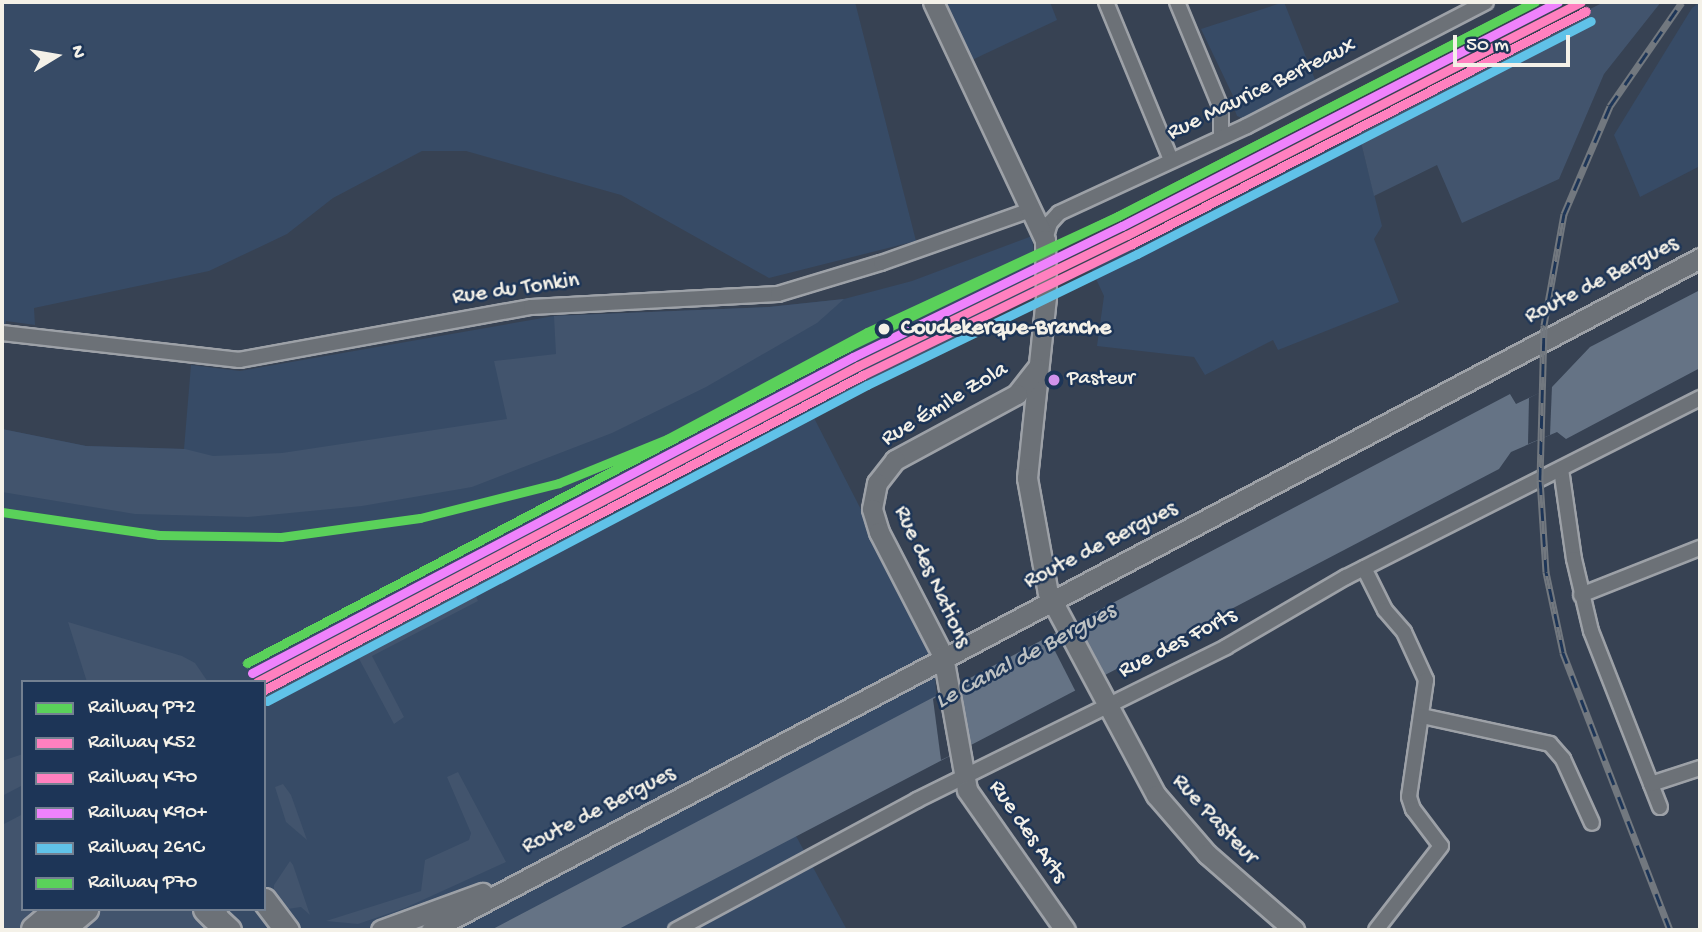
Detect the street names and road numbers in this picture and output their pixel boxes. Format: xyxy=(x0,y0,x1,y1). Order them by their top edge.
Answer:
street label: Rue Maurice Berteaux xyxy=(1163,32,1361,148)
street label: Route de Bergues xyxy=(1521,231,1683,331)
street label: Rue du Tonkin xyxy=(451,267,581,313)
street label: Rue Émile Zola xyxy=(877,356,1013,454)
street label: Route de Bergues xyxy=(1020,496,1182,596)
street label: Rue des Nations xyxy=(886,502,976,652)
street label: Rue des Forts xyxy=(1114,602,1242,686)
street label: Route de Bergues xyxy=(518,761,680,861)
street label: Rue Pasteur xyxy=(1165,769,1263,871)
street label: Rue des Arts xyxy=(982,775,1072,889)

